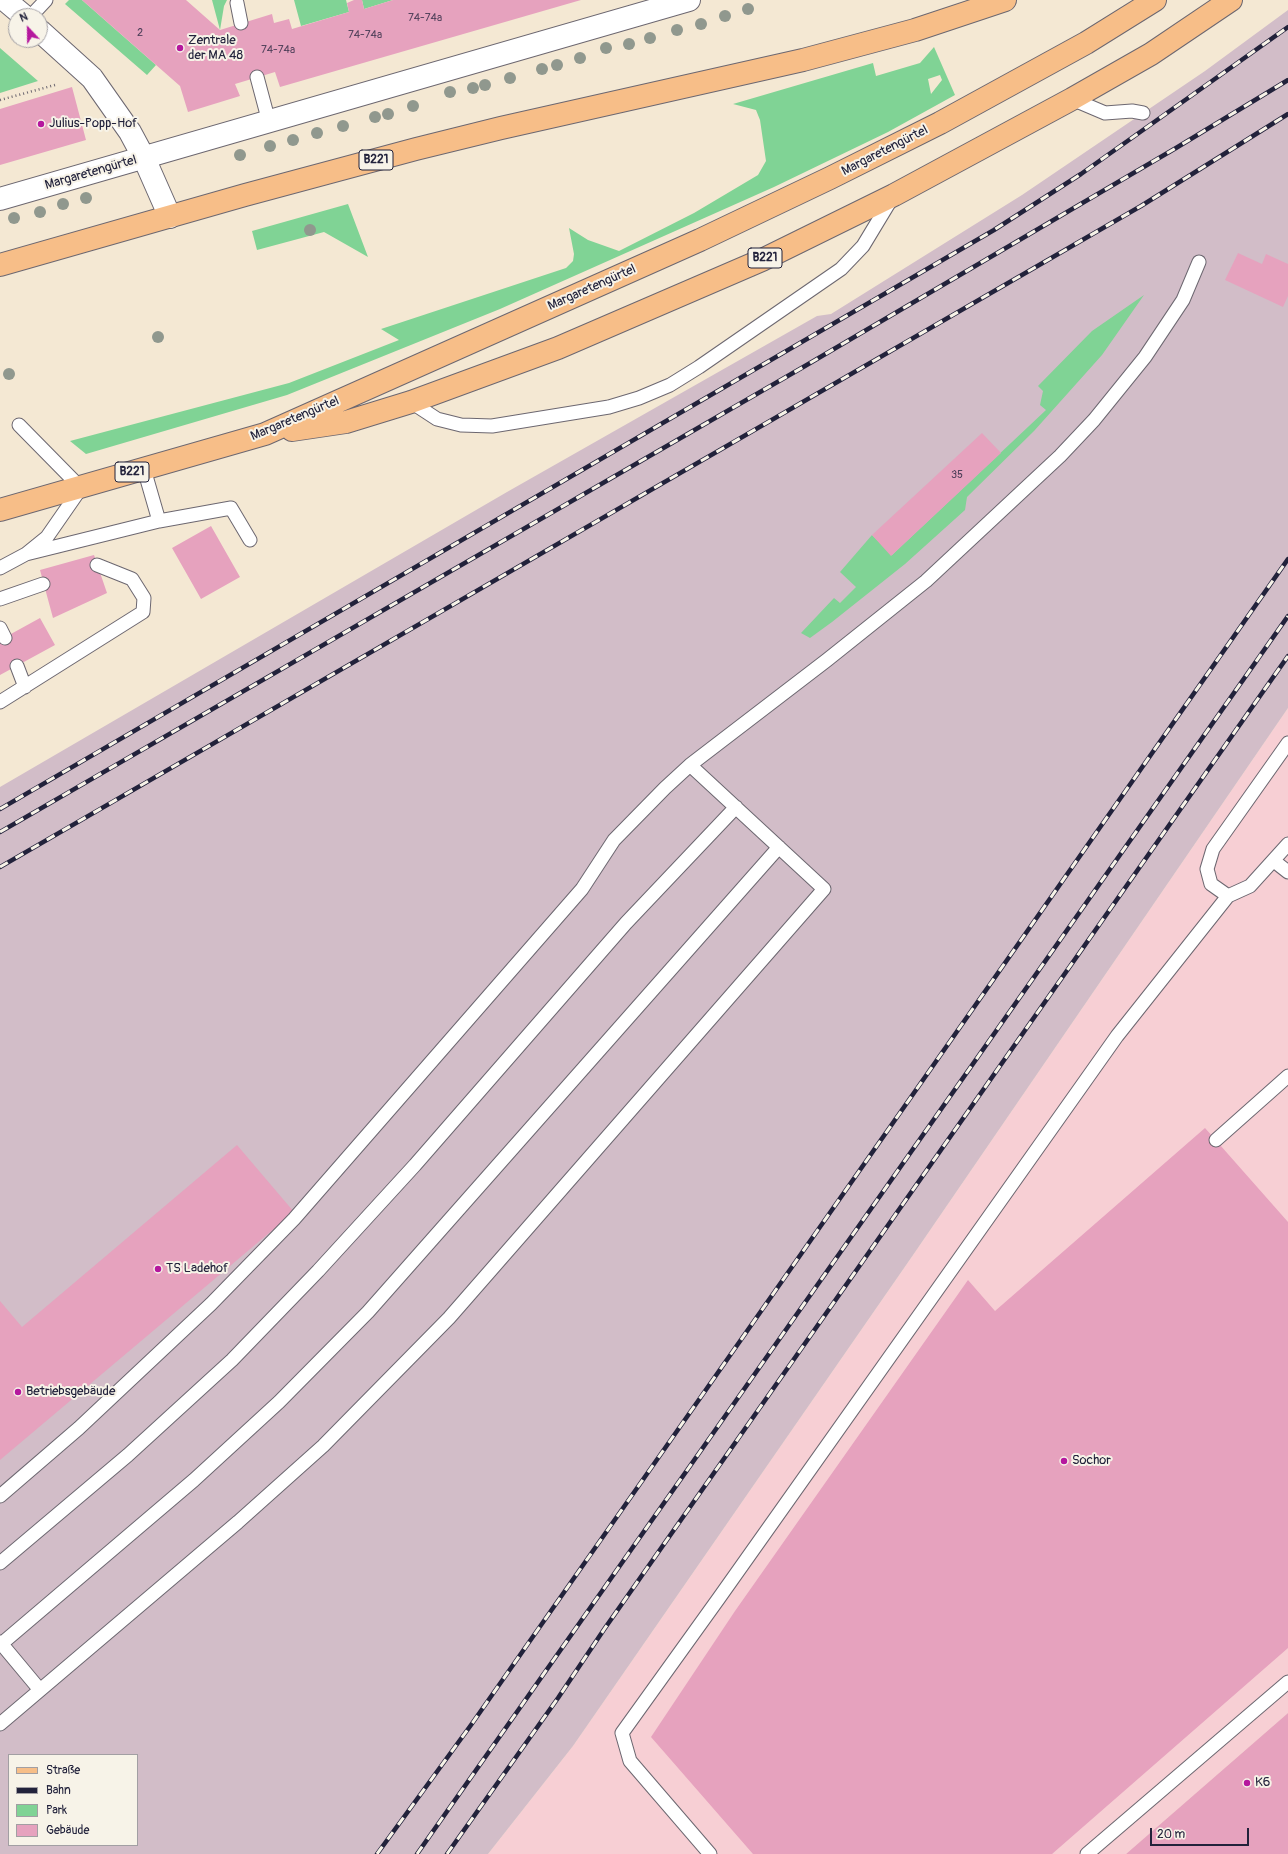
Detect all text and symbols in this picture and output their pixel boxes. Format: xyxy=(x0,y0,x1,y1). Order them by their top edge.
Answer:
north arrow xyxy=(8,8,48,48)
text: N xyxy=(18,10,30,25)
house number: 74-74a xyxy=(408,11,442,25)
house number: 2 xyxy=(137,26,143,40)
house number: 74-74a xyxy=(348,28,382,42)
place label: Zentrale der MA 48 xyxy=(188,33,243,64)
marker: Zentrale der MA 48 xyxy=(175,43,185,53)
house number: 74-74a xyxy=(261,43,295,57)
place label: Julius-Popp-Hof xyxy=(49,116,137,132)
marker: Julius-Popp-Hof xyxy=(36,119,46,129)
street label: Margaretengürtel xyxy=(839,123,931,179)
road number: B221 xyxy=(359,150,393,170)
street label: Margaretengürtel xyxy=(43,152,139,194)
road number: B221 xyxy=(748,248,782,268)
street label: Margaretengürtel xyxy=(546,262,638,314)
street label: Margaretengürtel xyxy=(248,393,342,445)
road number: B221 xyxy=(115,462,149,482)
house number: 35 xyxy=(951,468,963,482)
place label: TS Ladehof xyxy=(166,1261,228,1277)
marker: TS Ladehof xyxy=(153,1264,163,1274)
place label: Betriebsgebäude xyxy=(26,1384,116,1400)
marker: Betriebsgebäude xyxy=(13,1387,23,1397)
place label: Sochor xyxy=(1072,1453,1111,1469)
marker: Sochor xyxy=(1059,1456,1069,1466)
legend xyxy=(8,1754,138,1846)
text: Straße xyxy=(46,1763,80,1778)
place label: K6 xyxy=(1255,1775,1270,1791)
marker: K6 xyxy=(1242,1778,1252,1788)
text: Bahn xyxy=(46,1783,71,1798)
text: Park xyxy=(46,1803,67,1818)
scale bar xyxy=(1152,1820,1251,1846)
text: Gebäude xyxy=(46,1823,89,1838)
text: 20 m xyxy=(1157,1827,1185,1842)

